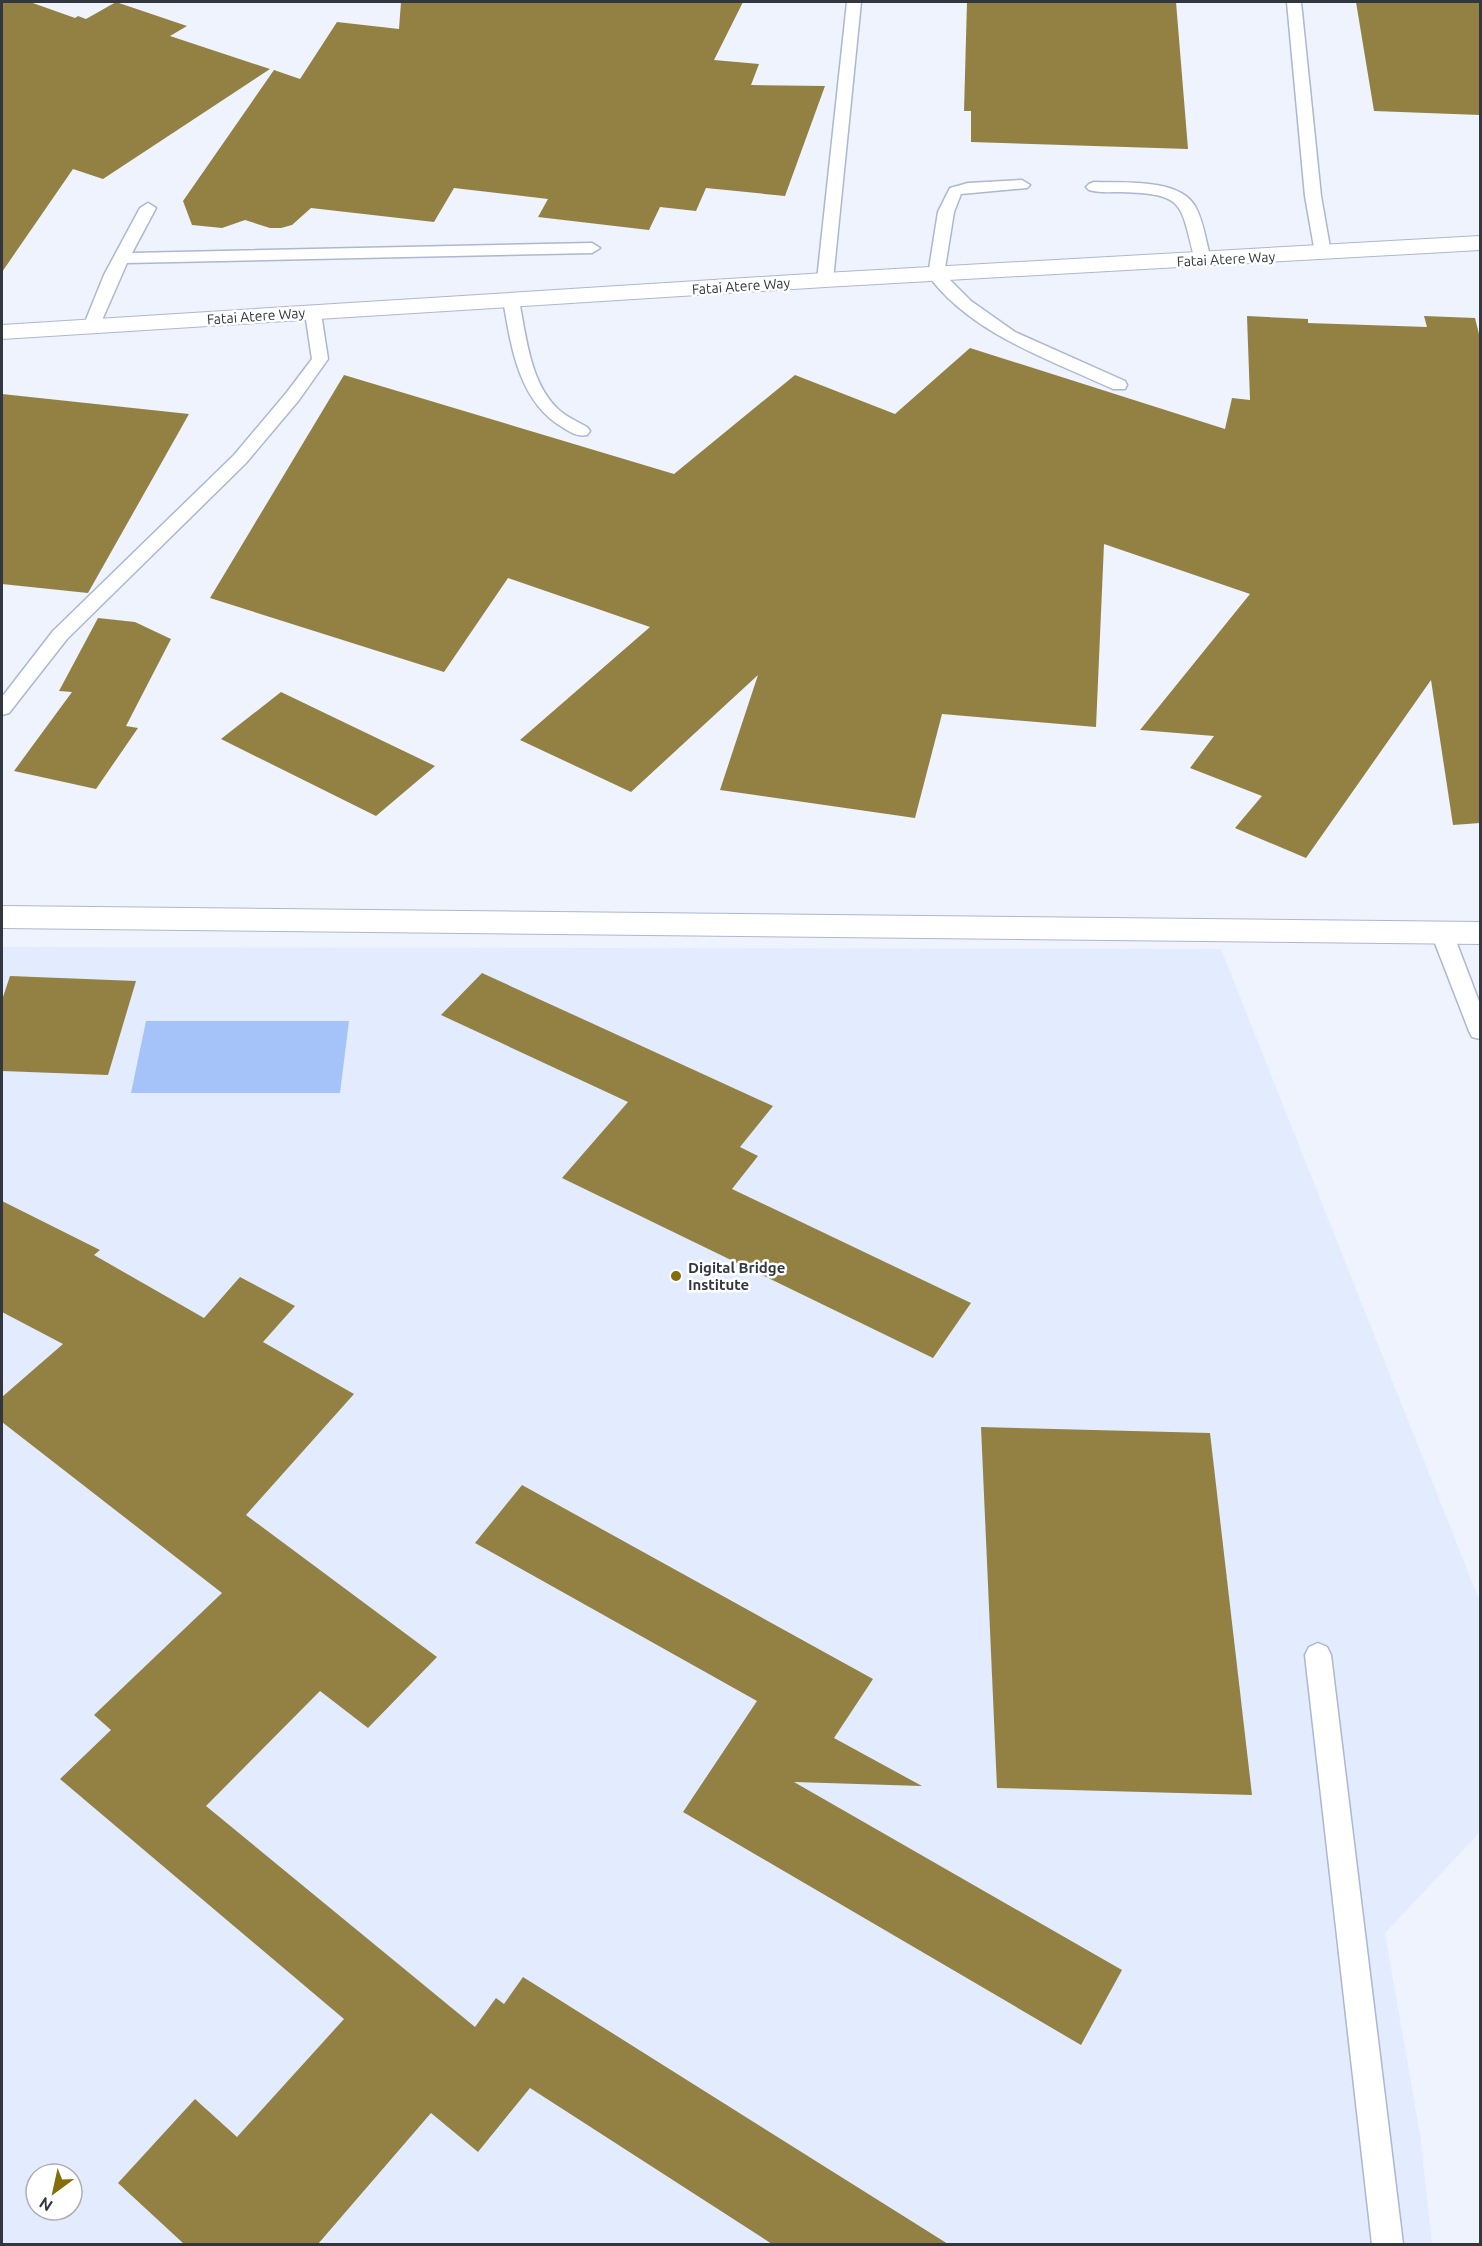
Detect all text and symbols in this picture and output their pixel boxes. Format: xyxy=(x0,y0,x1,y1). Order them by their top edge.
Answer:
street label: Fatai Atere Way xyxy=(1176,248,1276,270)
street label: Fatai Atere Way xyxy=(691,275,791,297)
street label: Fatai Atere Way xyxy=(206,305,306,327)
place label: Digital Bridge Institute xyxy=(688,1259,785,1293)
marker: Digital Bridge Institute xyxy=(669,1269,683,1283)
north arrow xyxy=(24,2162,84,2222)
text: N xyxy=(36,2194,56,2215)

